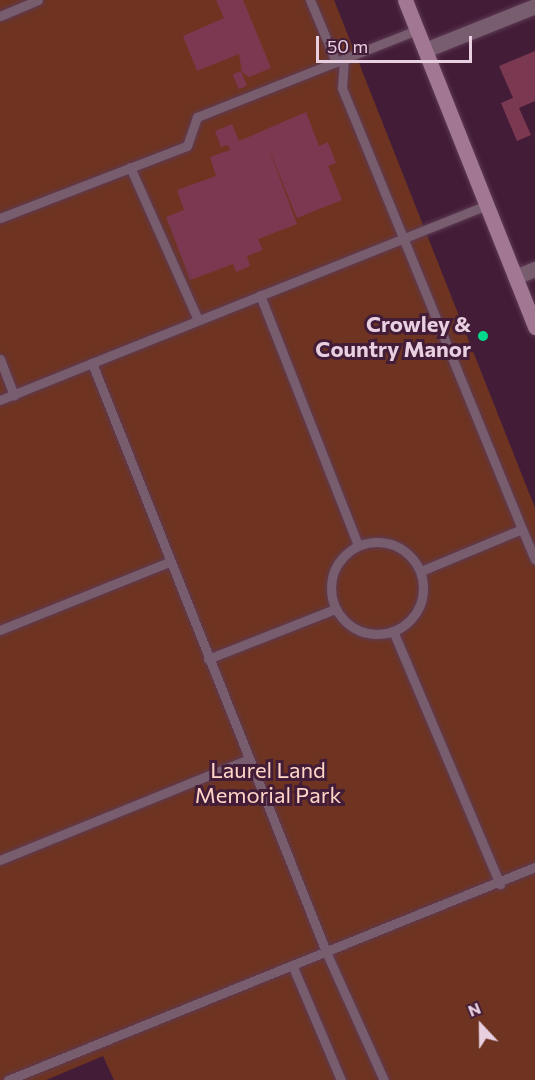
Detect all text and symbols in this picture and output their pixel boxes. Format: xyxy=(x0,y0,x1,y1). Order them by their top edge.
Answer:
scale bar xyxy=(319,24,475,62)
text: 50 m xyxy=(327,35,368,57)
place label: Crowley & Country Manor xyxy=(315,310,471,362)
marker: Crowley & Country Manor xyxy=(476,329,490,343)
park label: Laurel Land Memorial Park xyxy=(195,756,341,807)
north arrow xyxy=(451,996,511,1056)
text: N xyxy=(465,998,483,1020)

